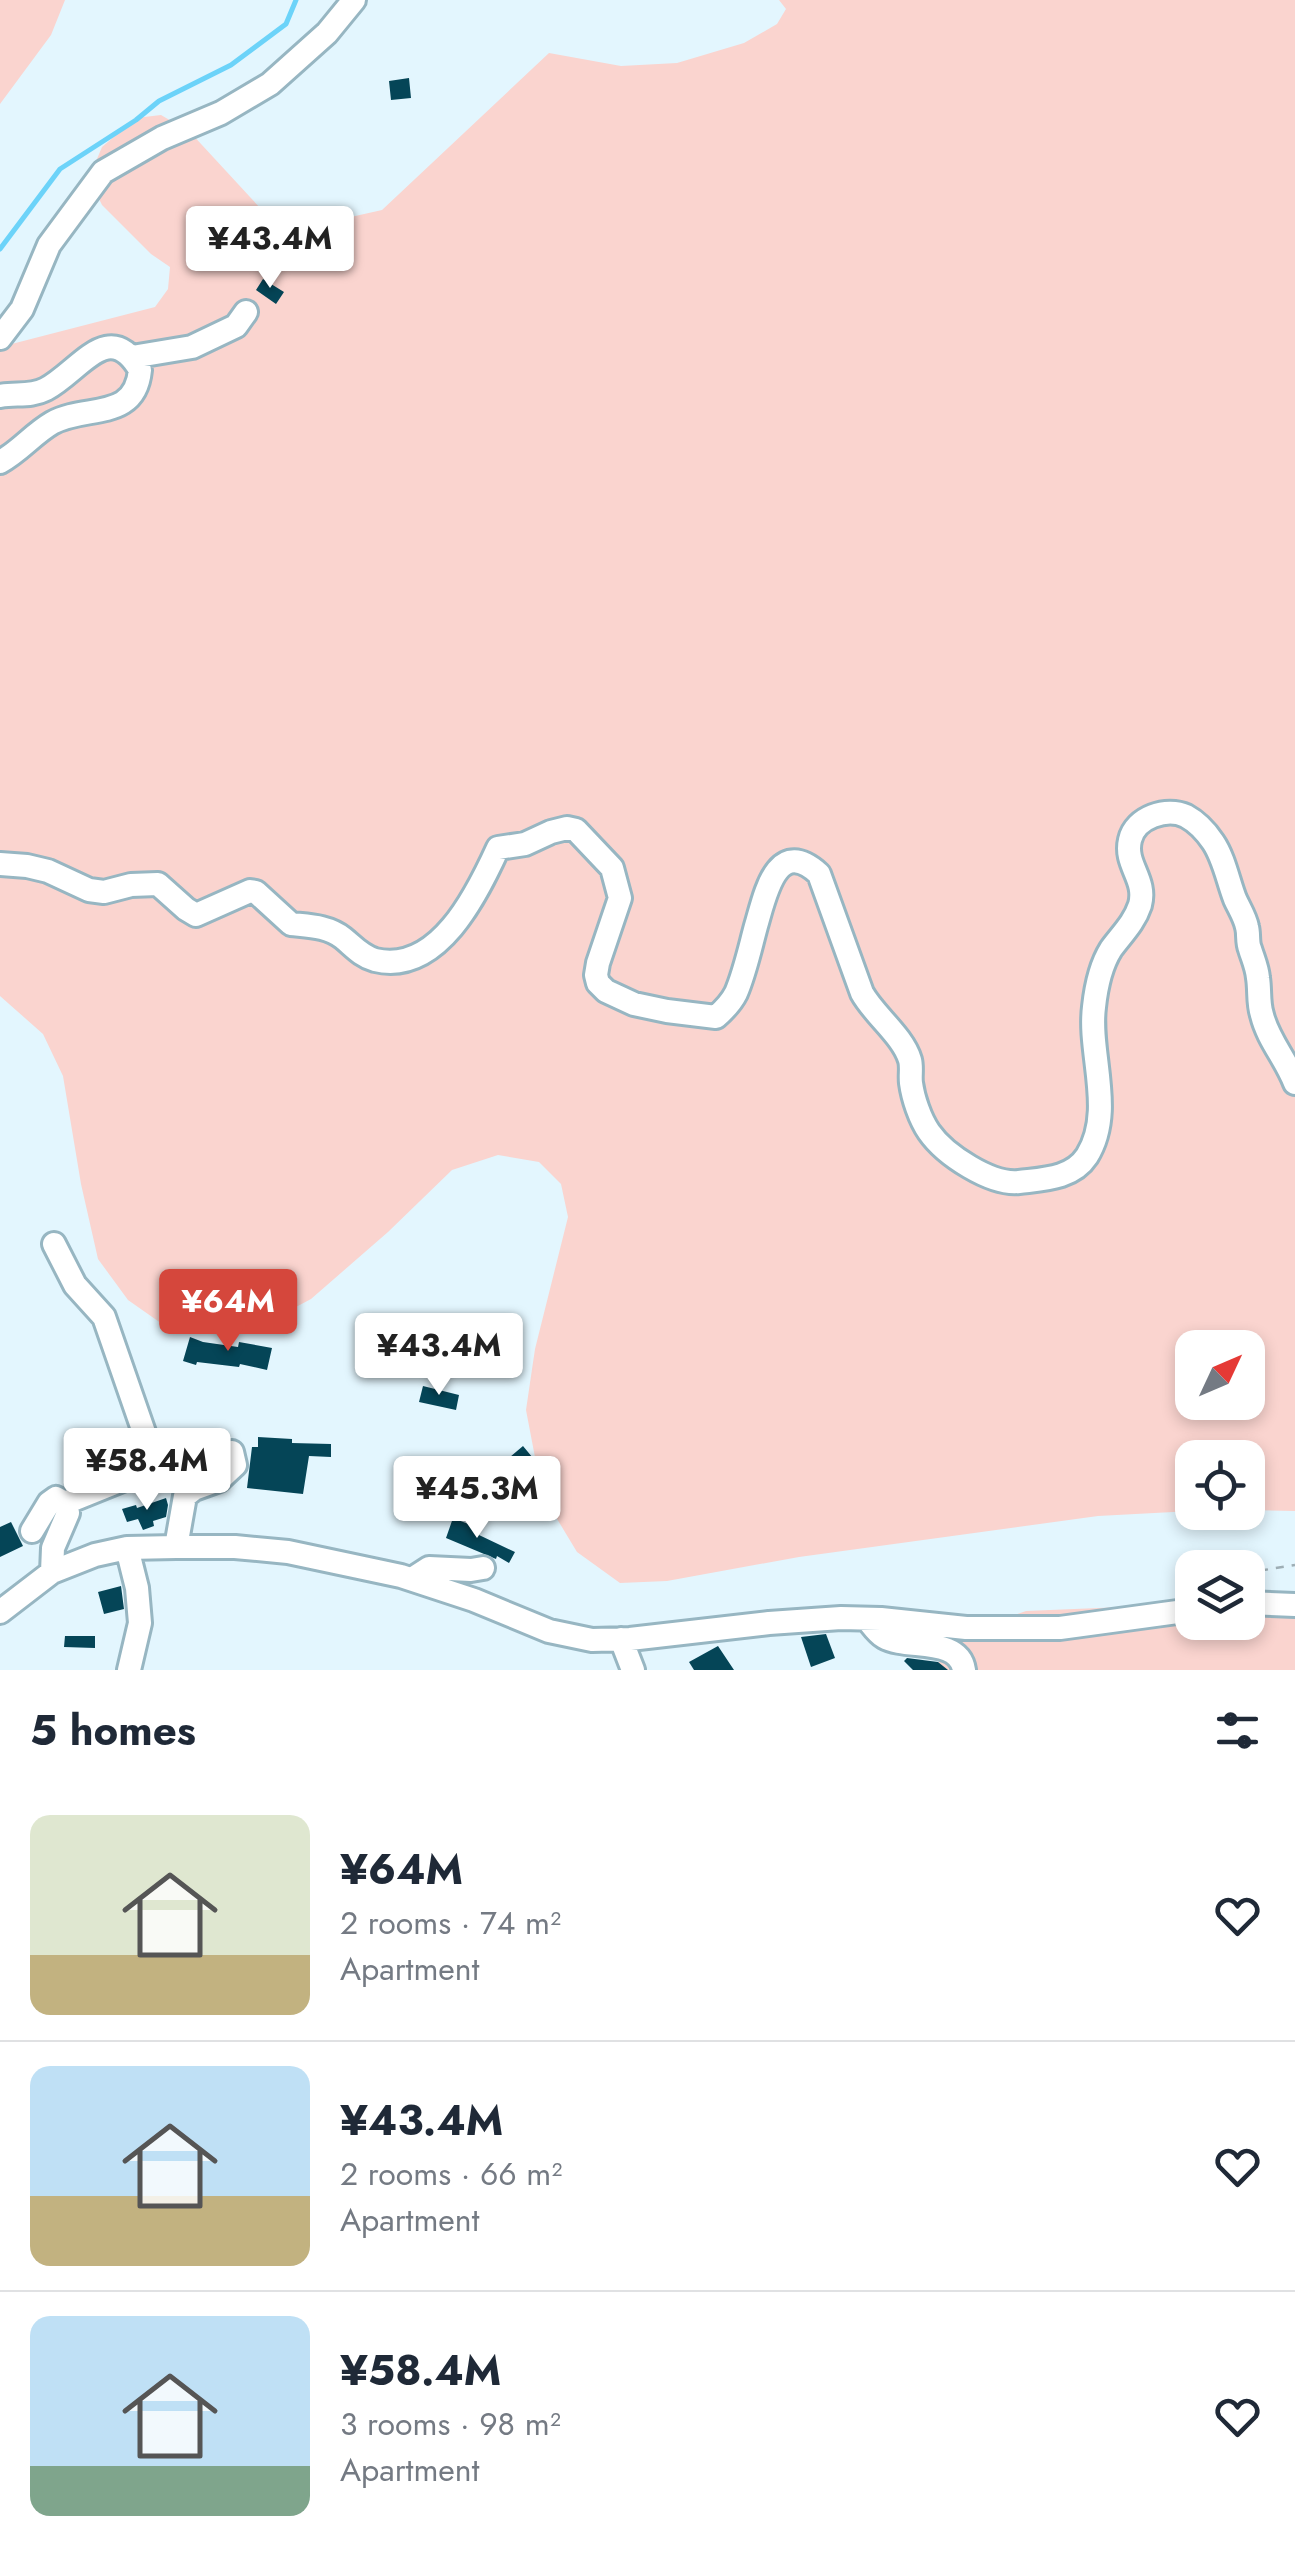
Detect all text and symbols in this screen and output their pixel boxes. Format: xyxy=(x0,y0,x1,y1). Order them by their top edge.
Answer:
pin: ¥43.4M xyxy=(189,206,351,291)
text: ¥43.4M xyxy=(208,215,332,261)
pin: ¥64M xyxy=(169,1269,287,1354)
text: ¥64M xyxy=(181,1278,275,1324)
pin: ¥43.4M xyxy=(358,1313,520,1398)
text: ¥43.4M xyxy=(377,1322,501,1368)
north arrow xyxy=(1175,1330,1265,1420)
map controls xyxy=(1175,1330,1265,1640)
pin: ¥58.4M xyxy=(66,1428,228,1513)
text: ¥58.4M xyxy=(86,1437,208,1483)
button: locate xyxy=(1175,1440,1265,1530)
pin: ¥45.3M xyxy=(396,1456,558,1541)
text: ¥45.3M xyxy=(415,1465,539,1511)
button: layers xyxy=(1175,1550,1265,1640)
text: 5 homes xyxy=(30,1700,196,1761)
icon: filters xyxy=(1210,1703,1265,1758)
text: ¥64M xyxy=(340,1839,463,1900)
icon: home xyxy=(110,1855,230,1975)
icon: heart xyxy=(1210,1888,1265,1943)
text: 2 rooms · 74 m² xyxy=(340,1900,561,1946)
text: Apartment xyxy=(340,1946,479,1992)
text: ¥43.4M xyxy=(340,2090,503,2151)
icon: home xyxy=(110,2106,230,2226)
icon: heart xyxy=(1210,2139,1265,2194)
text: 2 rooms · 66 m² xyxy=(340,2151,562,2197)
text: Apartment xyxy=(340,2197,479,2243)
text: ¥58.4M xyxy=(340,2340,501,2401)
icon: home xyxy=(110,2356,230,2476)
icon: heart xyxy=(1210,2389,1265,2444)
text: 3 rooms · 98 m² xyxy=(340,2401,561,2447)
text: Apartment xyxy=(340,2447,479,2493)

